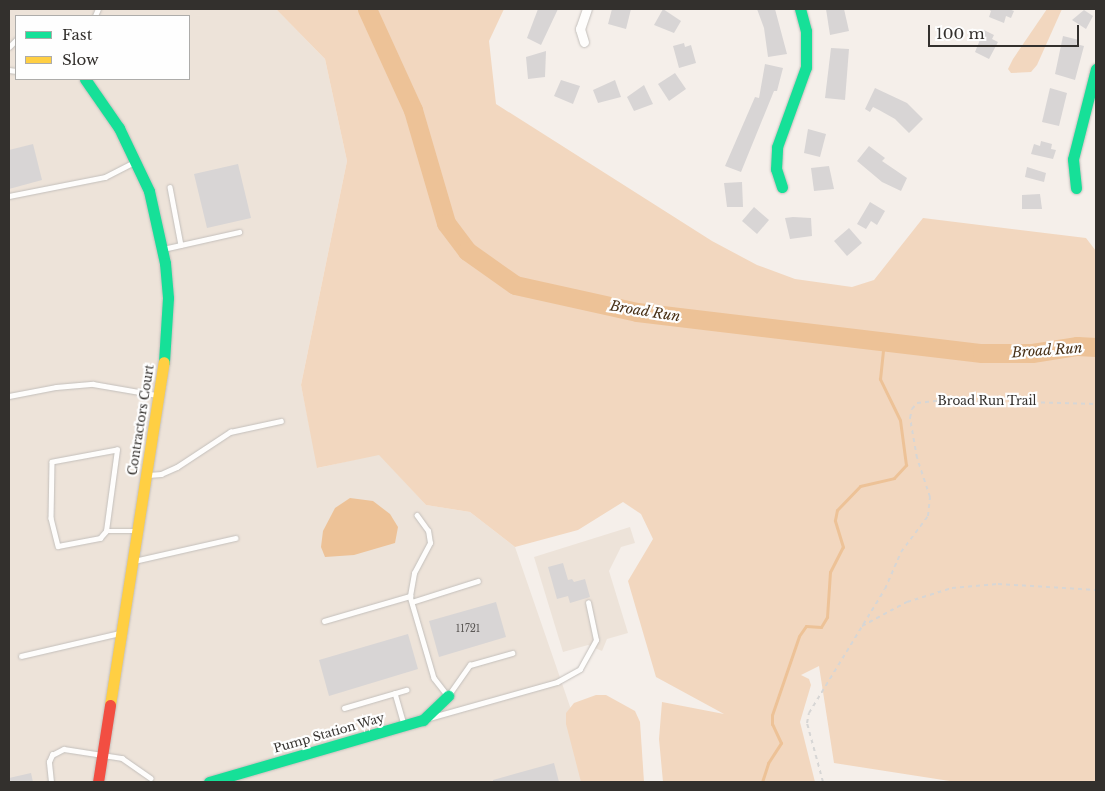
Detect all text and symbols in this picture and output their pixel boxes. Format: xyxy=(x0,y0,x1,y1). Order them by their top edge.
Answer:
legend xyxy=(15,15,190,80)
scale bar xyxy=(930,15,1081,47)
text: 100 m xyxy=(936,24,985,43)
text: Fast xyxy=(62,25,92,44)
text: Slow xyxy=(62,50,99,69)
water label: Broad Run xyxy=(608,297,682,325)
water label: Broad Run xyxy=(1011,339,1083,361)
street label: Contractors Court xyxy=(125,364,157,476)
street label: Broad Run Trail xyxy=(937,394,1037,408)
house number: 11721 xyxy=(456,623,480,635)
street label: Pump Station Way xyxy=(272,710,386,756)

